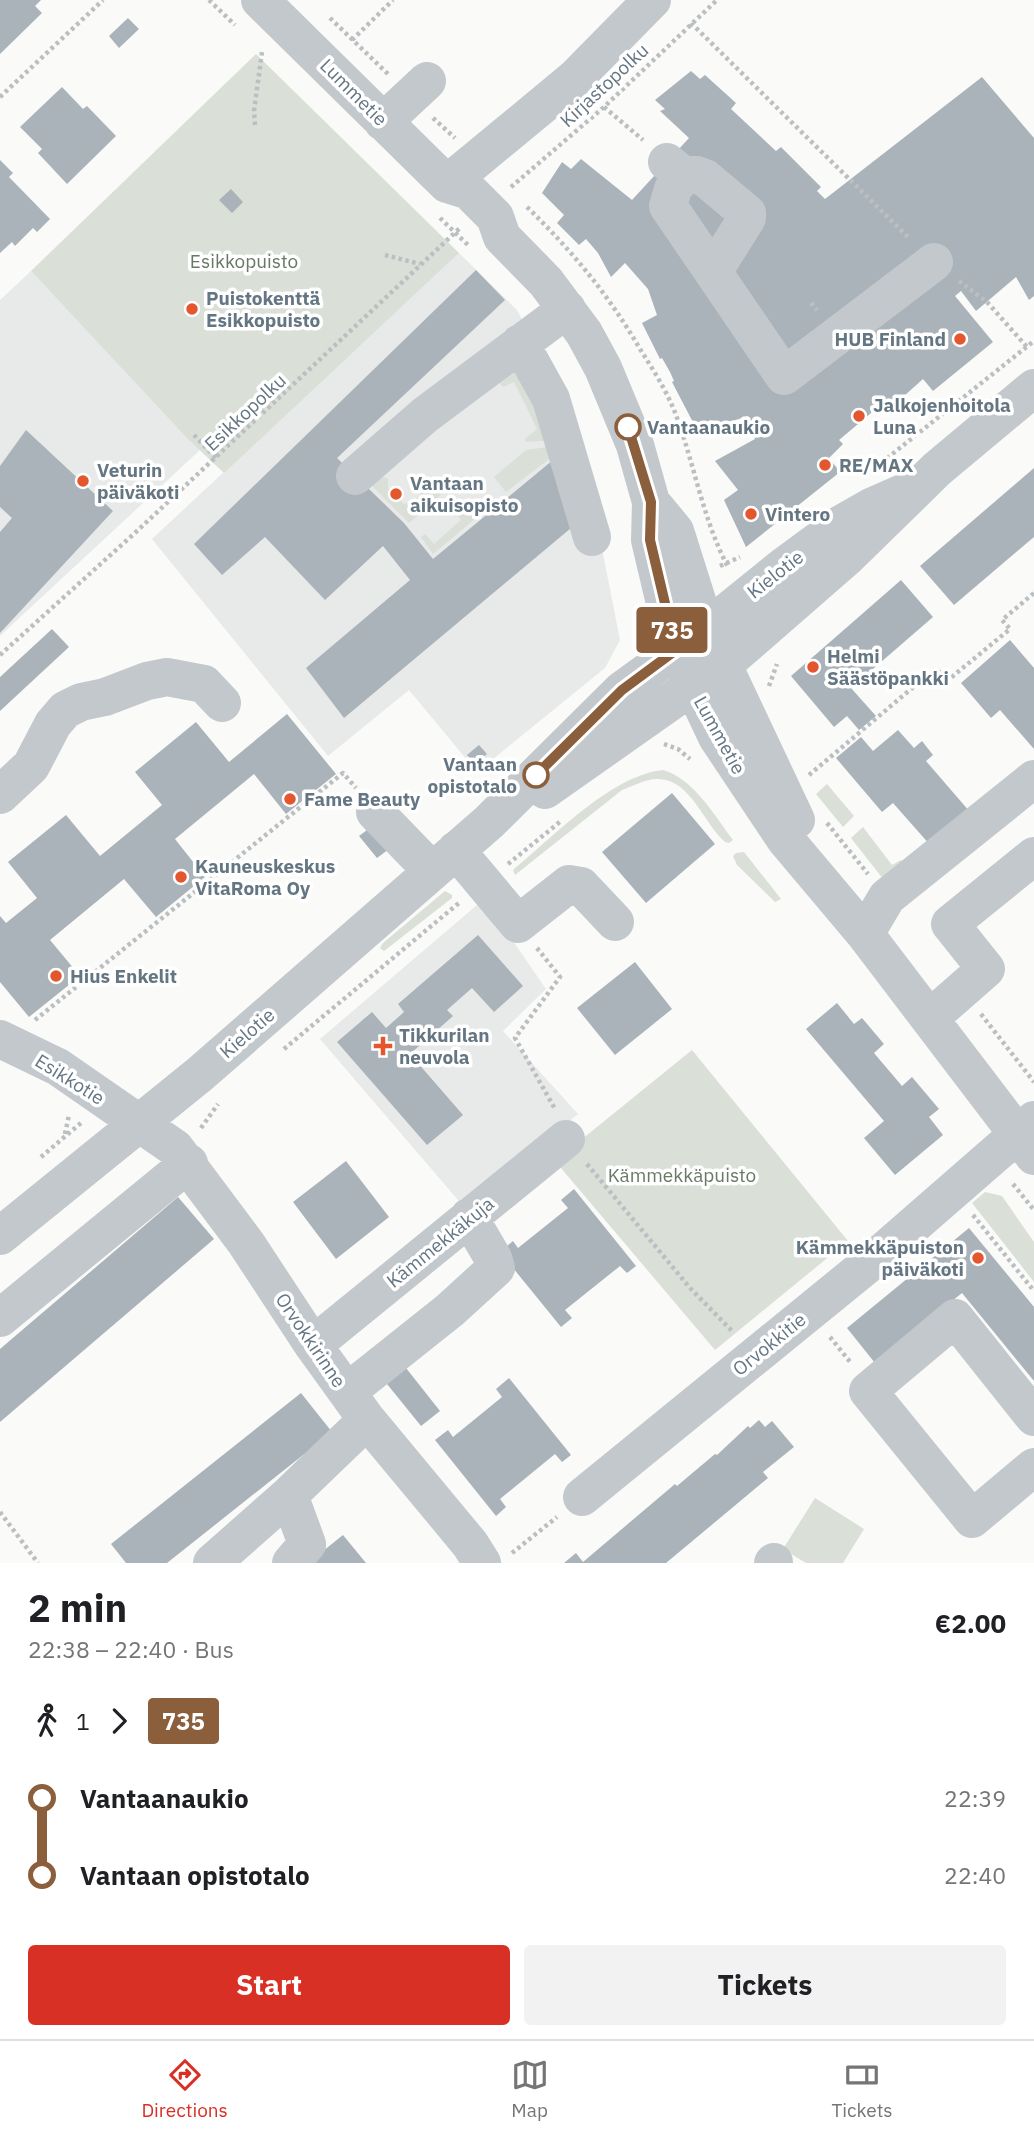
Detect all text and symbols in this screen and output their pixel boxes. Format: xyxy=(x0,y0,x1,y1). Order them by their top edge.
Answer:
street label: Kirjastopolku xyxy=(555,38,653,132)
street label: Lummetie xyxy=(315,53,393,131)
park label: Esikkopuisto xyxy=(190,249,298,273)
place label: Puistokenttä Esikkopuisto xyxy=(206,286,321,332)
marker: Puistokenttä Esikkopuisto xyxy=(184,301,200,317)
place label: HUB Finland xyxy=(835,327,946,351)
marker: HUB Finland xyxy=(952,331,968,347)
street label: Esikkopolku xyxy=(199,368,291,456)
place label: Jalkojenhoitola Luna xyxy=(873,393,1011,439)
marker: Jalkojenhoitola Luna xyxy=(851,408,867,424)
marker: Vantaanaukio xyxy=(615,414,641,440)
place label: Vantaanaukio xyxy=(647,415,770,439)
place label: RE/MAX xyxy=(839,453,914,477)
marker: RE/MAX xyxy=(817,457,833,473)
place label: Veturin päiväkoti xyxy=(97,458,179,504)
place label: Vantaan aikuisopisto xyxy=(410,471,519,517)
marker: Veturin päiväkoti xyxy=(75,473,91,489)
marker: Vantaan aikuisopisto xyxy=(388,486,404,502)
place label: Vintero xyxy=(765,502,831,526)
marker: Vintero xyxy=(743,506,759,522)
street label: Kielotie xyxy=(742,545,808,603)
line badge: 735 xyxy=(632,607,712,653)
text: 735 xyxy=(650,614,694,646)
place label: Helmi Säästöpankki xyxy=(827,644,949,690)
marker: Helmi Säästöpankki xyxy=(805,659,821,675)
street label: Lummetie xyxy=(689,692,751,778)
place label: Vantaan opistotalo xyxy=(428,752,517,798)
marker: Vantaan opistotalo xyxy=(523,762,549,788)
place label: Fame Beauty xyxy=(304,787,421,811)
marker: Fame Beauty xyxy=(282,791,298,807)
place label: Kauneuskeskus VitaRoma Oy xyxy=(195,854,335,900)
marker: Kauneuskeskus VitaRoma Oy xyxy=(173,869,189,885)
place label: Hius Enkelit xyxy=(70,964,177,988)
marker: Hius Enkelit xyxy=(48,968,64,984)
street label: Kielotie xyxy=(215,1003,279,1063)
place label: Tikkurilan neuvola xyxy=(399,1023,490,1069)
marker: Tikkurilan neuvola xyxy=(373,1036,393,1056)
street label: Esikkotie xyxy=(31,1048,109,1110)
park label: Kämmekkäpuisto xyxy=(608,1163,756,1187)
street label: Kämmekkäkuja xyxy=(382,1191,498,1293)
place label: Kämmekkäpuiston päiväkoti xyxy=(796,1235,964,1281)
marker: Kämmekkäpuiston päiväkoti xyxy=(970,1250,986,1266)
street label: Orvokkirinne xyxy=(271,1288,351,1392)
street label: Orvokkitie xyxy=(728,1307,810,1381)
text: 2 min xyxy=(28,1583,127,1632)
text: €2.00 xyxy=(935,1606,1006,1640)
text: 22:38 – 22:40 · Bus xyxy=(28,1634,234,1664)
icon: walk xyxy=(28,1702,66,1740)
icon: forward xyxy=(100,1702,138,1740)
text: 735 xyxy=(162,1705,205,1737)
text: 1 xyxy=(76,1706,90,1736)
text: Vantaanaukio xyxy=(80,1781,249,1815)
text: 22:39 xyxy=(944,1783,1006,1813)
text: Vantaan opistotalo xyxy=(80,1858,310,1892)
text: 22:40 xyxy=(944,1860,1006,1890)
button: Start xyxy=(28,1945,510,2025)
button: Tickets xyxy=(524,1945,1006,2025)
tab: Directions xyxy=(141,2056,228,2122)
tab: Map xyxy=(511,2056,549,2122)
tab: Tickets xyxy=(831,2056,893,2122)

